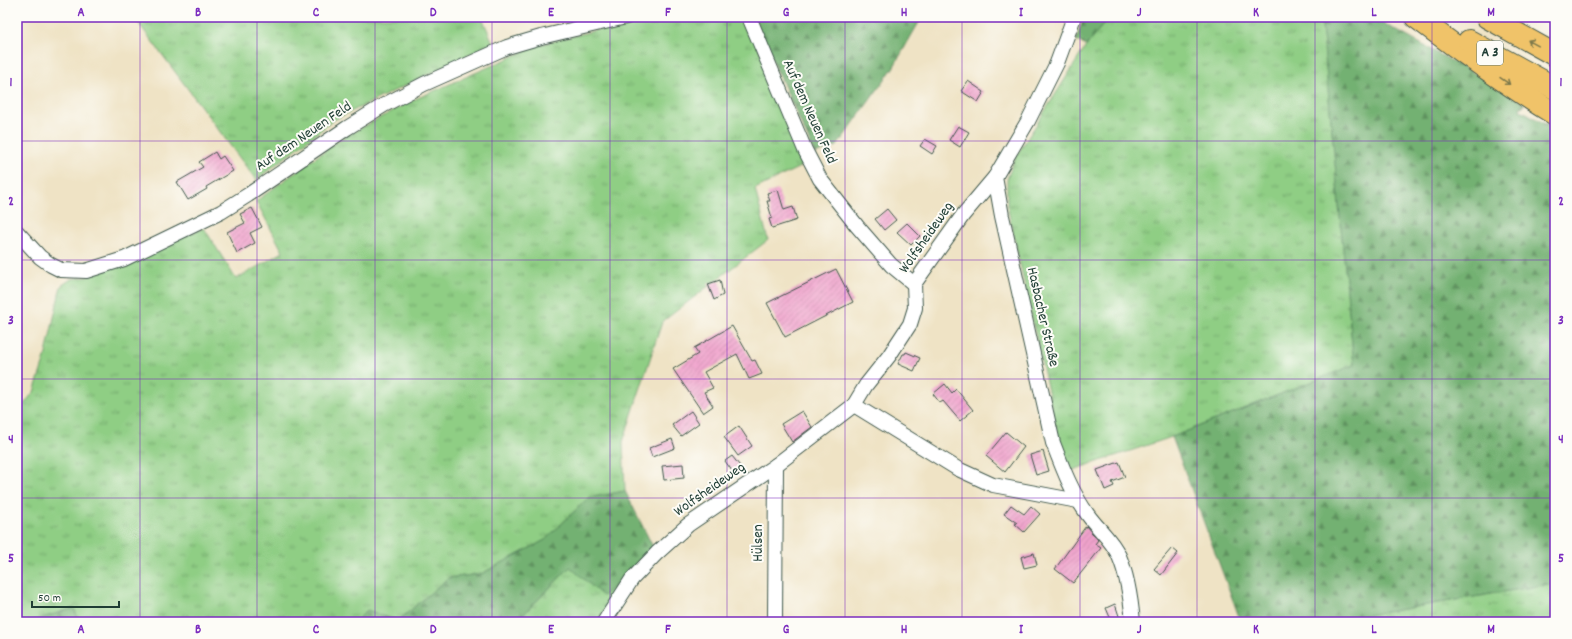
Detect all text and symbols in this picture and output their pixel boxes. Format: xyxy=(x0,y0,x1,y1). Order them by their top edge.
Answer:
text: A xyxy=(77,4,85,23)
text: B xyxy=(195,4,201,23)
text: C xyxy=(313,4,320,23)
text: D xyxy=(430,4,437,23)
text: E xyxy=(548,4,555,23)
text: F xyxy=(665,4,671,23)
text: G xyxy=(783,4,790,23)
text: H xyxy=(901,4,908,23)
text: I xyxy=(1019,4,1024,23)
text: J xyxy=(1137,4,1142,23)
text: K xyxy=(1253,4,1259,23)
text: L xyxy=(1371,4,1377,23)
text: M xyxy=(1487,4,1495,23)
one-way arrow xyxy=(1527,38,1539,46)
road number: A 3 xyxy=(1477,41,1503,65)
street label: Auf dem Neuen Feld xyxy=(776,56,842,168)
text: 1 xyxy=(10,74,13,93)
text: 1 xyxy=(1560,74,1563,93)
one-way arrow xyxy=(1499,77,1510,85)
street label: Auf dem Neuen Feld xyxy=(251,97,357,177)
text: 2 xyxy=(8,193,14,212)
text: 2 xyxy=(1558,193,1564,212)
street label: Wolfsheideweg xyxy=(894,198,960,278)
street label: Hasbacher Straße xyxy=(1020,265,1064,369)
text: 3 xyxy=(8,312,14,331)
text: 3 xyxy=(1558,312,1564,331)
text: 4 xyxy=(8,431,14,450)
text: 4 xyxy=(1558,431,1564,450)
street label: Wolfsheideweg xyxy=(670,457,750,523)
street label: Hülsen xyxy=(748,524,770,562)
text: 5 xyxy=(8,550,14,569)
text: 5 xyxy=(1558,550,1564,569)
scale bar xyxy=(32,583,119,609)
text: 50 m xyxy=(38,590,61,607)
text: A xyxy=(77,621,85,639)
text: B xyxy=(195,621,201,639)
text: C xyxy=(313,621,320,639)
text: D xyxy=(430,621,437,639)
text: E xyxy=(548,621,555,639)
text: F xyxy=(665,621,671,639)
text: G xyxy=(783,621,790,639)
text: H xyxy=(901,621,908,639)
text: I xyxy=(1019,621,1024,639)
text: J xyxy=(1137,621,1142,639)
text: K xyxy=(1253,621,1259,639)
text: L xyxy=(1371,621,1377,639)
text: M xyxy=(1487,621,1495,639)

